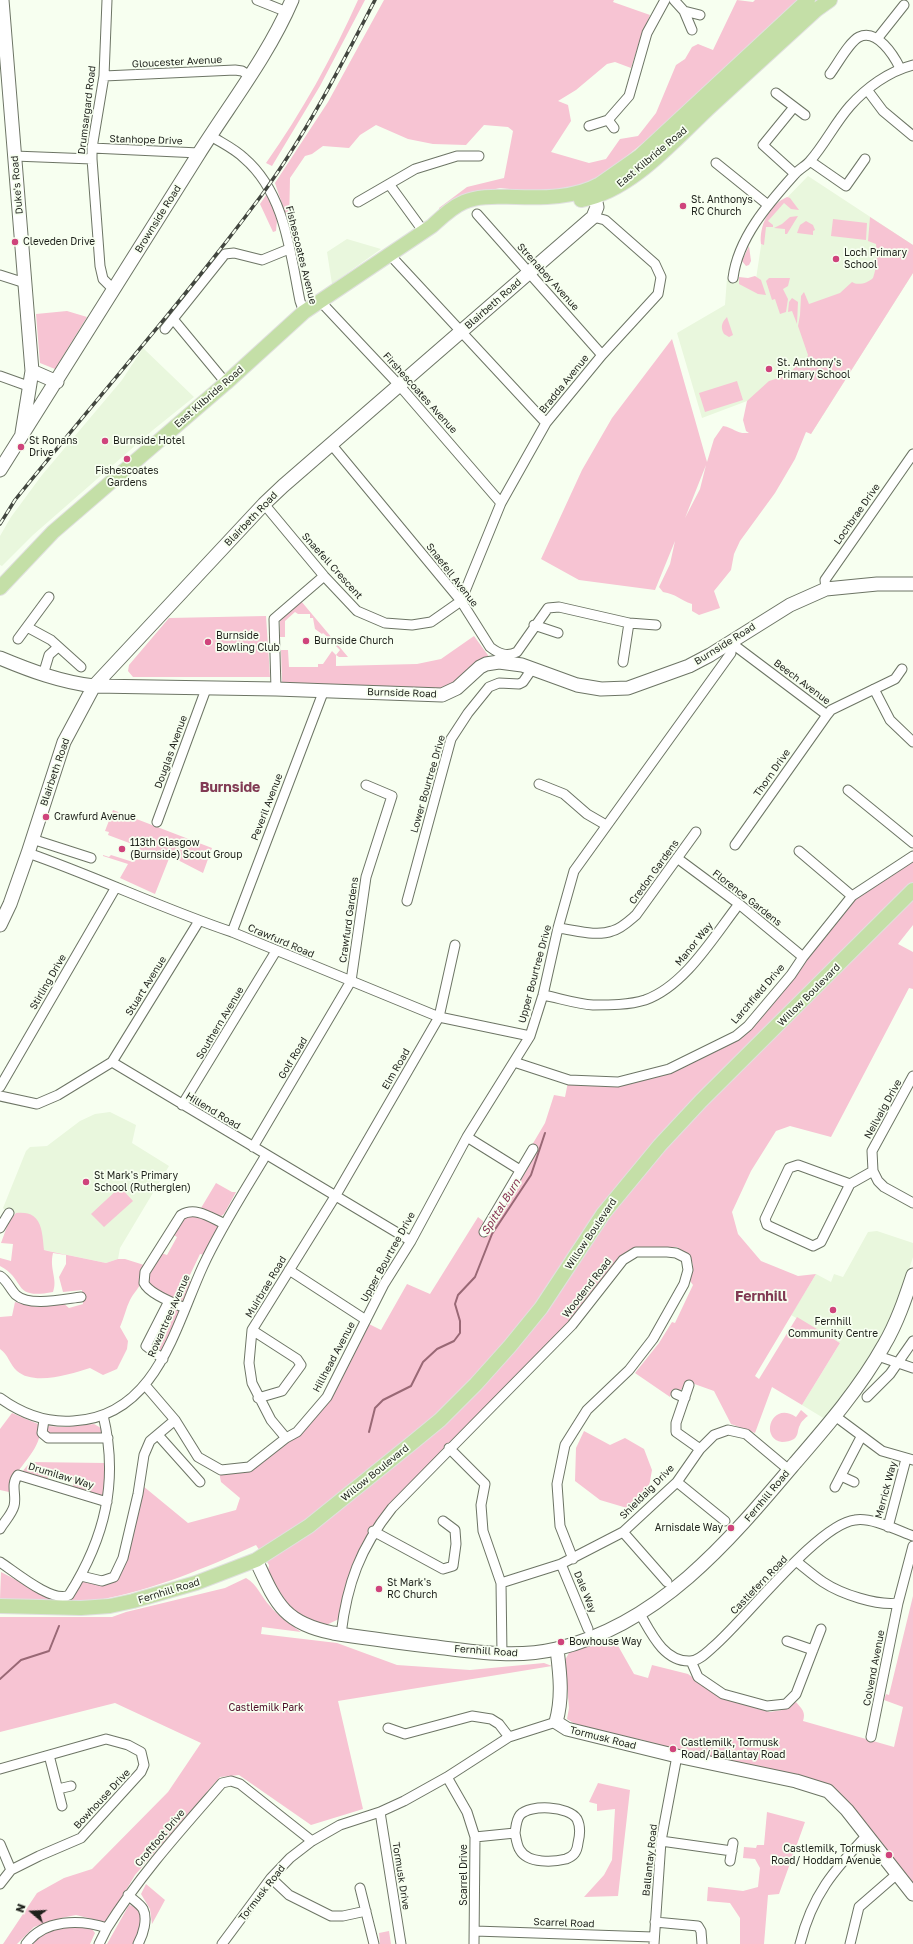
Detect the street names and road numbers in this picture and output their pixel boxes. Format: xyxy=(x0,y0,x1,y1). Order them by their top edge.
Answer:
street label: Gloucester Avenue xyxy=(132,54,222,70)
street label: Drumsargard Road xyxy=(76,65,98,155)
street label: East Kilbride Road xyxy=(614,124,690,190)
street label: Stanhope Drive xyxy=(109,133,183,147)
street label: Duke's Road xyxy=(8,155,26,215)
street label: Brownside Road xyxy=(132,183,184,255)
street label: Fishescoates Avenue xyxy=(283,205,319,305)
street label: Strenabey Avenue xyxy=(515,241,581,313)
street label: Blairbeth Road xyxy=(462,276,524,332)
street label: Firshescoates Avenue xyxy=(380,350,460,436)
street label: Bradda Avenue xyxy=(537,352,591,416)
street label: East Kilbride Road xyxy=(172,364,246,430)
street label: Lochbrae Drive xyxy=(831,481,883,547)
street label: Blairbeth Road xyxy=(222,489,280,549)
street label: Snaefell Crescent xyxy=(299,530,365,602)
street label: Snaefell Avenue xyxy=(423,541,481,609)
street label: Burnside Road xyxy=(692,620,758,668)
street label: Beech Avenue xyxy=(771,657,833,707)
street label: Burnside Road xyxy=(367,686,437,700)
street label: Douglas Avenue xyxy=(152,714,190,790)
street label: Lower Bourtree Drive xyxy=(408,734,448,834)
street label: Blairbeth Road xyxy=(38,736,72,808)
street label: Thorn Drive xyxy=(751,747,793,799)
street label: Peveril Avenue xyxy=(249,772,285,842)
street label: Credon Gardens xyxy=(626,837,682,907)
street label: Florence Gardens xyxy=(710,867,784,929)
street label: Crawfurd Gardens xyxy=(337,876,361,964)
street label: Manor Way xyxy=(673,920,715,968)
street label: Crawfurd Road xyxy=(246,922,316,960)
street label: Upper Bourtree Drive xyxy=(516,924,554,1024)
street label: Stirling Drive xyxy=(27,952,69,1012)
street label: Stuart Avenue xyxy=(123,954,169,1018)
street label: Willow Boulevard xyxy=(775,961,843,1029)
street label: Larchfield Drive xyxy=(729,962,787,1026)
street label: Southern Avenue xyxy=(194,985,246,1061)
street label: Golf Road xyxy=(276,1035,310,1081)
street label: Elm Road xyxy=(380,1046,412,1092)
street label: Neilvaig Drive xyxy=(862,1077,904,1141)
street label: Hillend Road xyxy=(183,1090,243,1132)
street label: Willow Boulevard xyxy=(563,1196,619,1272)
street label: Upper Bourtree Drive xyxy=(358,1210,418,1304)
street label: Muirbrae Road xyxy=(243,1254,289,1320)
street label: Woodend Road xyxy=(560,1256,614,1320)
street label: Rowantree Avenue xyxy=(145,1273,193,1359)
street label: Hillhead Avenue xyxy=(310,1320,358,1394)
street label: Willow Boulevard xyxy=(339,1442,411,1504)
street label: Drumilaw Way xyxy=(27,1460,95,1492)
street label: Merrick Way xyxy=(873,1460,899,1520)
street label: Shieldaig Drive xyxy=(617,1462,677,1522)
street label: Fernhill Road xyxy=(742,1468,792,1524)
street label: Castlefern Road xyxy=(728,1553,790,1617)
street label: Dale Way xyxy=(571,1569,599,1615)
street label: Fernhill Road xyxy=(137,1576,201,1606)
street label: Colvend Avenue xyxy=(861,1629,887,1707)
street label: Fernhill Road xyxy=(454,1643,518,1659)
street label: Tormusk Road xyxy=(569,1724,637,1752)
street label: Bowhouse Drive xyxy=(71,1767,133,1831)
street label: Croftfoot Drive xyxy=(133,1807,187,1869)
street label: Ballantay Road xyxy=(640,1823,660,1897)
street label: Tormusk Drive xyxy=(390,1841,412,1911)
street label: Scarrel Drive xyxy=(458,1844,470,1906)
street label: Tormusk Road xyxy=(236,1862,288,1924)
street label: Scarrel Road xyxy=(533,1916,595,1930)

